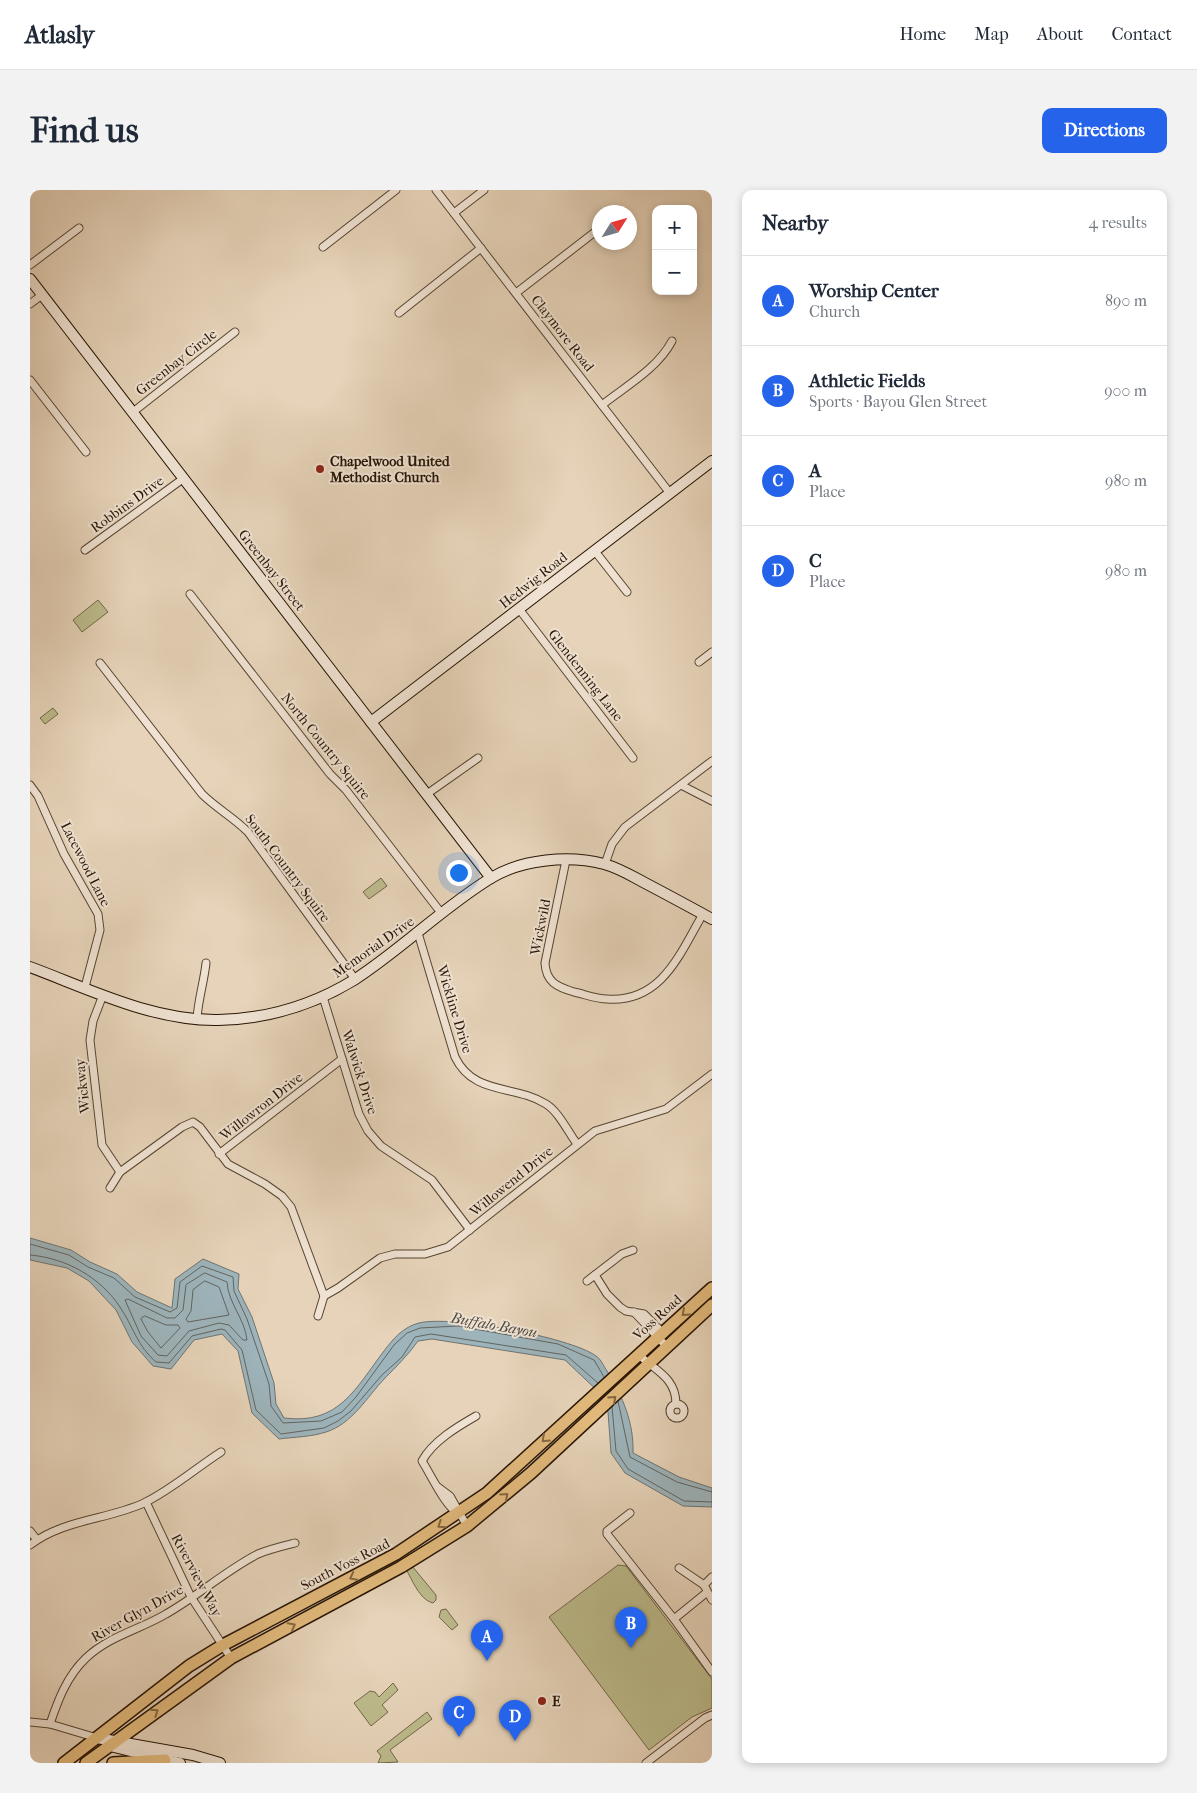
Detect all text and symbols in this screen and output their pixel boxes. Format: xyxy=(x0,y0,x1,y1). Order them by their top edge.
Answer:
text: Atlasly xyxy=(25,21,94,49)
text: Home xyxy=(899,24,946,45)
text: Map xyxy=(974,24,1009,45)
text: About xyxy=(1037,24,1083,45)
text: Contact xyxy=(1111,24,1172,45)
button: Directions xyxy=(1042,108,1167,153)
text: Find us xyxy=(30,110,139,151)
north arrow xyxy=(592,205,637,250)
map controls xyxy=(652,205,697,295)
button: + xyxy=(652,205,697,250)
text: Nearby xyxy=(762,211,828,235)
text: 4 results xyxy=(1089,213,1147,232)
button: − xyxy=(652,250,697,295)
text: Worship Center xyxy=(809,280,939,302)
text: A xyxy=(773,291,783,310)
text: 890 m xyxy=(1105,291,1147,310)
street label: Claymore Road xyxy=(527,292,598,375)
text: Church xyxy=(809,302,860,321)
street label: Greenbay Circle xyxy=(132,326,220,399)
text: Athletic Fields xyxy=(809,370,925,392)
text: B xyxy=(773,381,783,400)
text: 900 m xyxy=(1104,381,1147,400)
text: Sports · Bayou Glen Street xyxy=(809,392,987,411)
place label: Chapelwood United Methodist Church xyxy=(329,453,451,486)
text: A xyxy=(809,460,821,482)
marker: Chapelwood United Methodist Church xyxy=(314,463,326,475)
text: C xyxy=(773,471,783,490)
text: 980 m xyxy=(1105,471,1147,490)
street label: Robbins Drive xyxy=(87,472,167,537)
text: Place xyxy=(809,482,845,501)
street label: Greenbay Street xyxy=(235,526,309,614)
street label: Hedwig Road xyxy=(496,548,571,612)
text: C xyxy=(809,550,822,572)
text: D xyxy=(772,561,784,580)
text: 980 m xyxy=(1105,561,1147,580)
text: Place xyxy=(809,572,845,591)
street label: Glendenning Lane xyxy=(544,626,627,725)
street label: North Country Squire xyxy=(277,690,374,803)
street label: South Country Squire xyxy=(241,811,334,926)
street label: Lacewood Lane xyxy=(57,819,114,910)
your location xyxy=(446,860,472,886)
street label: Wickwild xyxy=(527,897,554,958)
street label: Memorial Drive xyxy=(329,913,417,982)
street label: Wickline Drive xyxy=(433,962,476,1055)
street label: Walwick Drive xyxy=(338,1027,381,1117)
street label: Wickway xyxy=(71,1057,94,1115)
street label: Willowron Drive xyxy=(216,1069,306,1145)
street label: Willowend Drive xyxy=(465,1143,556,1221)
street label: Voss Road xyxy=(629,1291,686,1344)
one-way arrow xyxy=(681,1307,690,1316)
water label: Buffalo Bayou xyxy=(448,1308,539,1341)
one-way arrow xyxy=(607,1396,616,1405)
one-way arrow xyxy=(542,1433,551,1442)
one-way arrow xyxy=(500,1493,509,1502)
one-way arrow xyxy=(437,1519,447,1528)
street label: Riverview Way xyxy=(168,1531,226,1620)
street label: South Voss Road xyxy=(298,1534,393,1594)
one-way arrow xyxy=(349,1571,358,1581)
street label: River Glyn Drive xyxy=(88,1581,186,1646)
pin: B xyxy=(615,1607,647,1648)
pin: A xyxy=(471,1620,503,1661)
one-way arrow xyxy=(287,1622,296,1632)
place label: E xyxy=(552,1693,561,1710)
marker: E xyxy=(536,1695,548,1707)
pin: C xyxy=(443,1696,475,1737)
pin: D xyxy=(499,1700,531,1741)
one-way arrow xyxy=(149,1709,159,1718)

